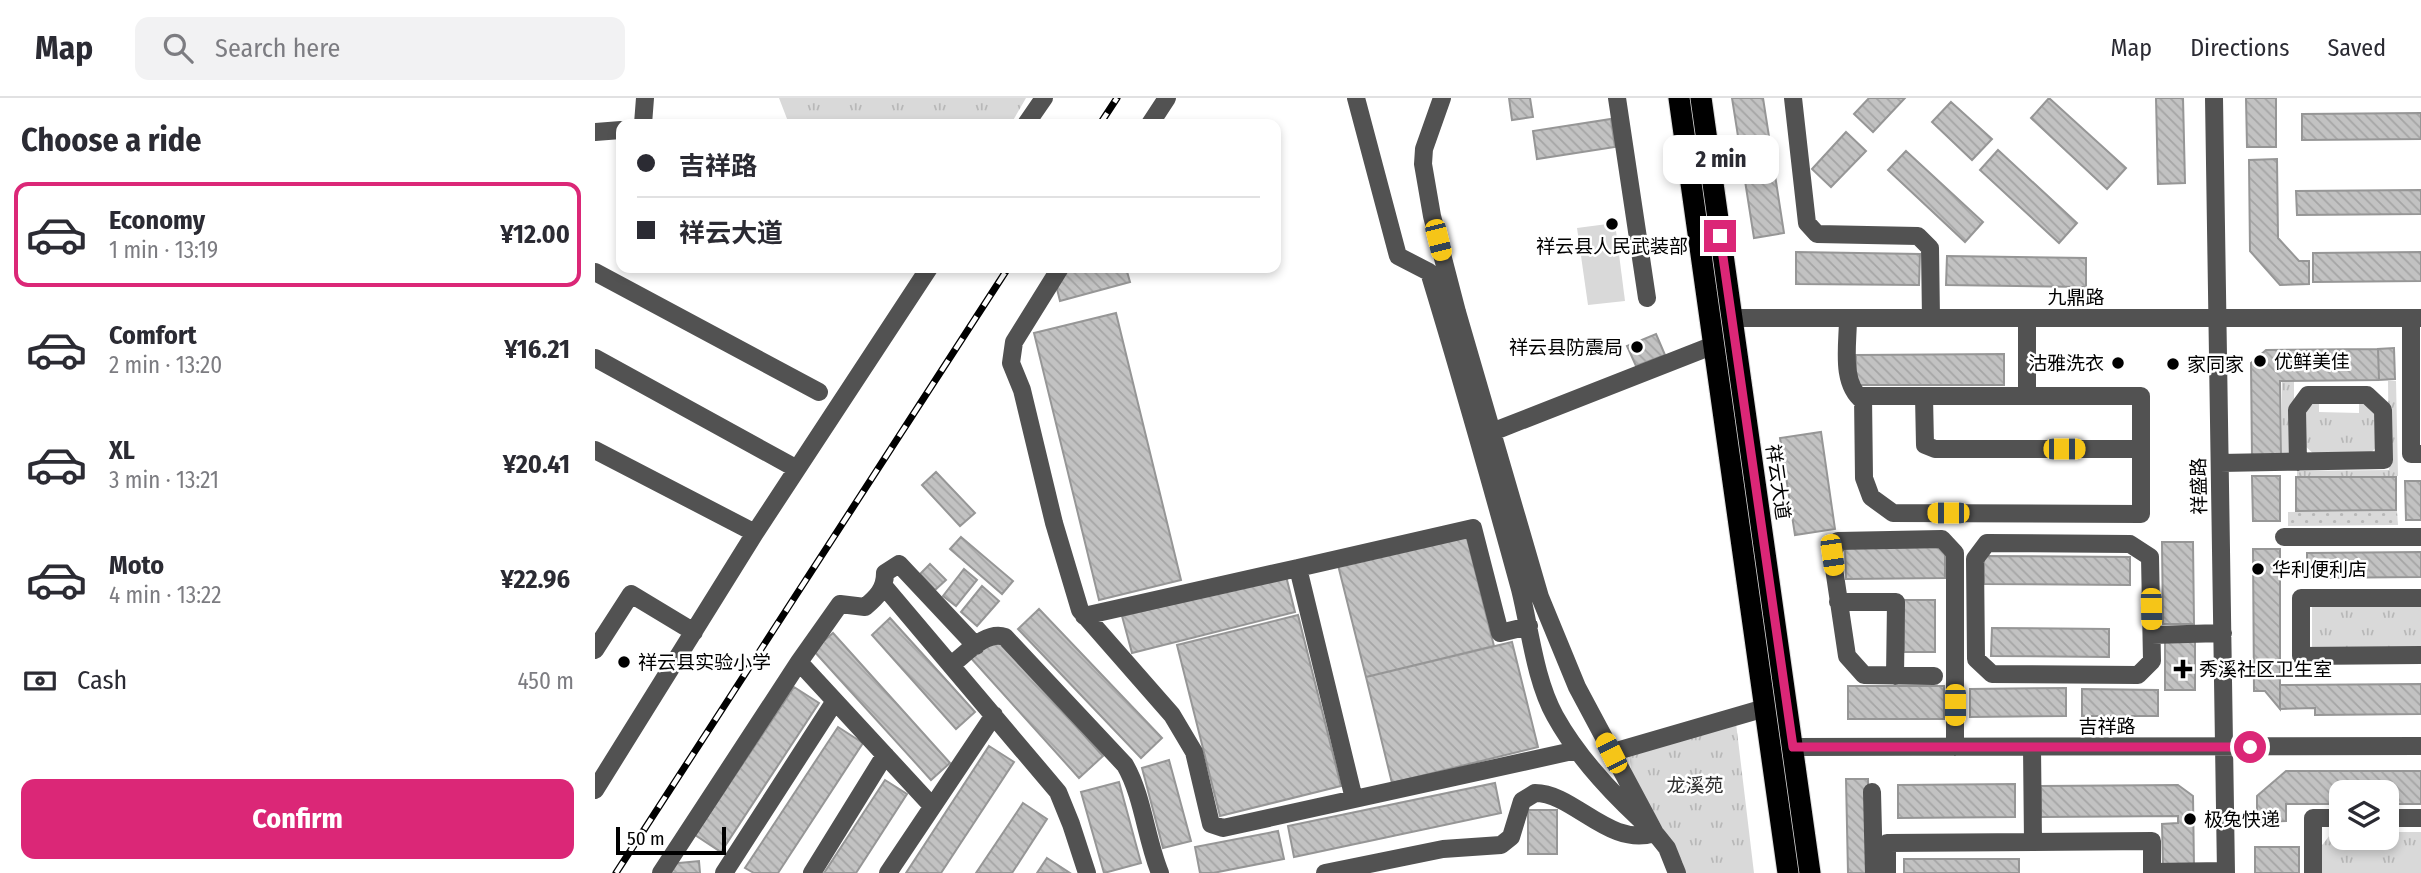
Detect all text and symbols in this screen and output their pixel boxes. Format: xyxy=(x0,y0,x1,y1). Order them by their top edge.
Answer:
search box xyxy=(135,17,625,80)
text: Map xyxy=(35,28,93,68)
icon: search xyxy=(159,29,197,67)
text: Search here xyxy=(215,33,340,64)
text: Map xyxy=(2111,34,2152,62)
text: Directions xyxy=(2190,34,2289,62)
text: Saved xyxy=(2327,34,2386,62)
text: Choose a ride xyxy=(21,121,202,159)
callout: 2 min xyxy=(1662,135,1778,184)
text: 2 min xyxy=(1696,145,1747,173)
text: 吉祥路 xyxy=(679,151,757,182)
icon: car xyxy=(25,203,88,266)
text: Economy xyxy=(109,205,205,236)
marker: 祥云县人民武装部 xyxy=(1604,216,1620,232)
car xyxy=(1423,217,1454,263)
text: 祥云大道 xyxy=(679,218,783,249)
text: ¥12.00 xyxy=(500,219,570,250)
route end xyxy=(1704,220,1736,252)
place label: 祥云县人民武装部 xyxy=(1536,235,1688,258)
text: 1 min · 13:19 xyxy=(109,236,218,264)
street label: 九鼎路 xyxy=(2047,286,2105,309)
icon: car xyxy=(25,318,88,381)
text: Comfort xyxy=(109,320,197,351)
text: ¥16.21 xyxy=(504,334,570,365)
place label: 祥云县防震局 xyxy=(1509,336,1623,359)
marker: 祥云县防震局 xyxy=(1629,339,1645,355)
place label: 优鲜美佳 xyxy=(2274,350,2350,373)
text: 2 min · 13:20 xyxy=(109,351,222,379)
place label: 沽雅洗衣 xyxy=(2028,352,2104,375)
place label: 家同家 xyxy=(2187,353,2244,376)
marker: 优鲜美佳 xyxy=(2252,353,2268,369)
marker: 沽雅洗衣 xyxy=(2110,355,2126,371)
marker: 家同家 xyxy=(2165,356,2181,372)
icon: car xyxy=(25,433,88,496)
text: XL xyxy=(109,435,135,466)
car xyxy=(2044,439,2086,460)
street label: 祥云大道 xyxy=(1761,443,1795,521)
text: ¥20.41 xyxy=(503,449,570,480)
street label: 祥盛路 xyxy=(2187,457,2211,515)
text: 3 min · 13:21 xyxy=(109,466,219,494)
car xyxy=(1928,503,1970,524)
car xyxy=(1819,533,1846,577)
icon: car xyxy=(25,548,88,611)
text: Moto xyxy=(109,550,164,581)
place label: 华利便利店 xyxy=(2272,558,2367,581)
marker: 华利便利店 xyxy=(2250,561,2266,577)
text: ¥22.96 xyxy=(500,564,570,595)
text: 4 min · 13:22 xyxy=(109,581,221,609)
car xyxy=(2141,588,2162,630)
place label: 祥云县实验小学 xyxy=(638,651,771,674)
marker: 祥云县实验小学 xyxy=(616,654,632,670)
place label: 秀溪社区卫生室 xyxy=(2199,658,2332,681)
marker: 秀溪社区卫生室 xyxy=(2173,659,2193,679)
icon: cash xyxy=(21,662,59,700)
text: Cash xyxy=(77,665,127,696)
text: 450 m xyxy=(517,667,574,695)
car xyxy=(1945,684,1966,726)
street label: 吉祥路 xyxy=(2078,715,2136,738)
car xyxy=(1593,730,1630,776)
route start xyxy=(2234,731,2266,763)
park label: 龙溪苑 xyxy=(1666,774,1724,797)
button: Confirm xyxy=(21,779,574,859)
map controls xyxy=(2329,780,2399,850)
button: layers xyxy=(2329,780,2399,850)
place label: 极兔快递 xyxy=(2204,808,2280,831)
marker: 极兔快递 xyxy=(2182,811,2198,827)
scale bar xyxy=(616,824,726,856)
text: 50 m xyxy=(627,827,665,850)

